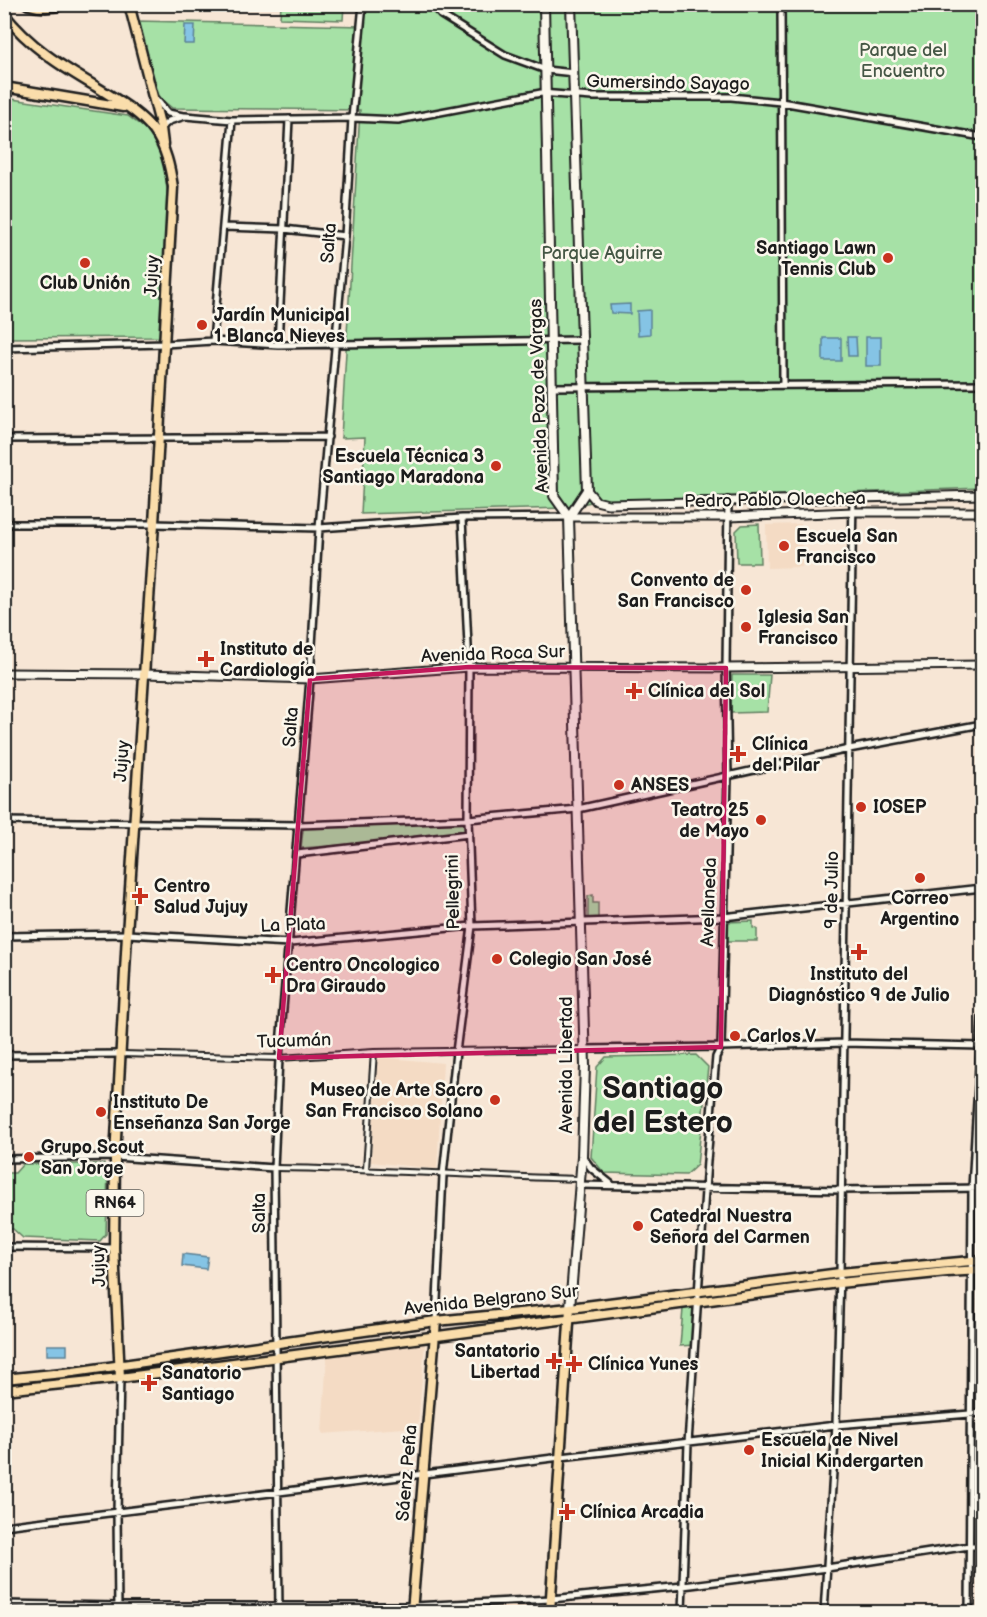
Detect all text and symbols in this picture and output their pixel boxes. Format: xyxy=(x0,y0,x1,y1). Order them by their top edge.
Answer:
park label: Parque del Encuentro xyxy=(859,40,947,82)
street label: Gumersindo Sayago xyxy=(586,71,750,95)
street label: Salta xyxy=(317,222,341,264)
place label: Santiago Lawn Tennis Club xyxy=(756,238,876,280)
park label: Parque Aguirre xyxy=(541,243,663,264)
marker: Santiago Lawn Tennis Club xyxy=(881,251,895,265)
street label: Jujuy xyxy=(140,254,164,297)
marker: Club Unión xyxy=(78,256,92,270)
place label: Club Unión xyxy=(40,273,130,294)
street label: Avenida Pozo de Vargas xyxy=(525,298,553,494)
place label: Jardín Municipal 1 Blanca Nieves xyxy=(214,305,349,347)
marker: Jardín Municipal 1 Blanca Nieves xyxy=(195,318,209,332)
place label: Escuela Técnica 3 Santiago Maradona xyxy=(323,446,484,488)
marker: Escuela Técnica 3 Santiago Maradona xyxy=(489,459,503,473)
street label: Pedro Pablo Olaechea xyxy=(684,488,866,512)
place label: Escuela San Francisco xyxy=(796,526,898,568)
marker: Escuela San Francisco xyxy=(777,539,791,553)
place label: Convento de San Francisco xyxy=(618,570,734,612)
marker: Convento de San Francisco xyxy=(739,583,753,597)
place label: Iglesia San Francisco xyxy=(758,607,849,649)
marker: Iglesia San Francisco xyxy=(739,620,753,634)
place label: Instituto de Cardiología xyxy=(220,639,315,681)
street label: Avenida Roca Sur xyxy=(421,641,566,667)
marker: Instituto de Cardiología xyxy=(197,650,215,668)
place label: Clínica del Sol xyxy=(648,681,765,702)
marker: Clínica del Sol xyxy=(625,682,643,700)
street label: Salta xyxy=(279,706,303,748)
place label: Clínica del Pilar xyxy=(752,734,821,776)
street label: Jujuy xyxy=(110,739,134,783)
marker: Clínica del Pilar xyxy=(729,745,747,763)
place label: ANSES xyxy=(630,775,689,796)
marker: ANSES xyxy=(612,778,626,792)
place label: IOSEP xyxy=(873,797,927,818)
place label: Teatro 25 de Mayo xyxy=(671,800,749,842)
marker: IOSEP xyxy=(854,800,868,814)
marker: Teatro 25 de Mayo xyxy=(754,813,768,827)
street label: 9 de Julio xyxy=(821,851,843,929)
street label: Pellegrini xyxy=(442,854,464,930)
street label: Avellaneda xyxy=(697,857,721,947)
marker: Correo Argentino xyxy=(913,871,927,885)
place label: Centro Salud Jujuy xyxy=(154,876,249,918)
marker: Centro Salud Jujuy xyxy=(131,887,149,905)
place label: Correo Argentino xyxy=(880,888,959,930)
street label: La Plata xyxy=(260,913,326,937)
marker: Instituto del Diagnóstico 9 de Julio xyxy=(850,943,868,961)
place label: Colegio San José xyxy=(509,949,652,970)
marker: Colegio San José xyxy=(490,952,504,966)
place label: Centro Oncologico Dra Giraudo xyxy=(286,955,440,997)
place label: Instituto del Diagnóstico 9 de Julio xyxy=(768,964,950,1006)
marker: Centro Oncologico Dra Giraudo xyxy=(264,966,282,984)
street label: Avenida Libertad xyxy=(556,997,577,1133)
place label: Carlos V xyxy=(747,1026,816,1047)
street label: Tucumán xyxy=(256,1029,332,1053)
marker: Carlos V xyxy=(728,1029,742,1043)
district label: Santiago del Estero xyxy=(593,1071,733,1141)
place label: Museo de Arte Sacro San Francisco Solano xyxy=(306,1080,483,1122)
place label: Instituto De Enseñanza San Jorge xyxy=(113,1092,291,1134)
marker: Museo de Arte Sacro San Francisco Solano xyxy=(488,1093,502,1107)
marker: Instituto De Enseñanza San Jorge xyxy=(94,1105,108,1119)
place label: Grupo Scout San Jorge xyxy=(41,1137,144,1179)
marker: Grupo Scout San Jorge xyxy=(22,1150,36,1164)
road number: RN64 xyxy=(86,1190,144,1216)
street label: Salta xyxy=(249,1193,270,1233)
place label: Catedral Nuestra Señora del Carmen xyxy=(650,1206,810,1248)
marker: Catedral Nuestra Señora del Carmen xyxy=(631,1219,645,1233)
street label: Jujuy xyxy=(88,1244,110,1287)
street label: Avenida Belgrano Sur xyxy=(403,1280,580,1320)
place label: Santatorio Libertad xyxy=(455,1341,540,1383)
marker: Santatorio Libertad xyxy=(545,1352,563,1370)
place label: Clínica Yunes xyxy=(588,1354,699,1375)
marker: Clínica Yunes xyxy=(565,1355,583,1373)
place label: Sanatorio Santiago xyxy=(162,1363,242,1405)
marker: Sanatorio Santiago xyxy=(140,1374,158,1392)
street label: Sáenz Peña xyxy=(392,1424,422,1522)
place label: Escuela de Nivel Inicial Kindergarten xyxy=(761,1430,924,1472)
marker: Escuela de Nivel Inicial Kindergarten xyxy=(742,1443,756,1457)
place label: Clínica Arcadia xyxy=(580,1502,704,1523)
marker: Clínica Arcadia xyxy=(558,1503,576,1521)

